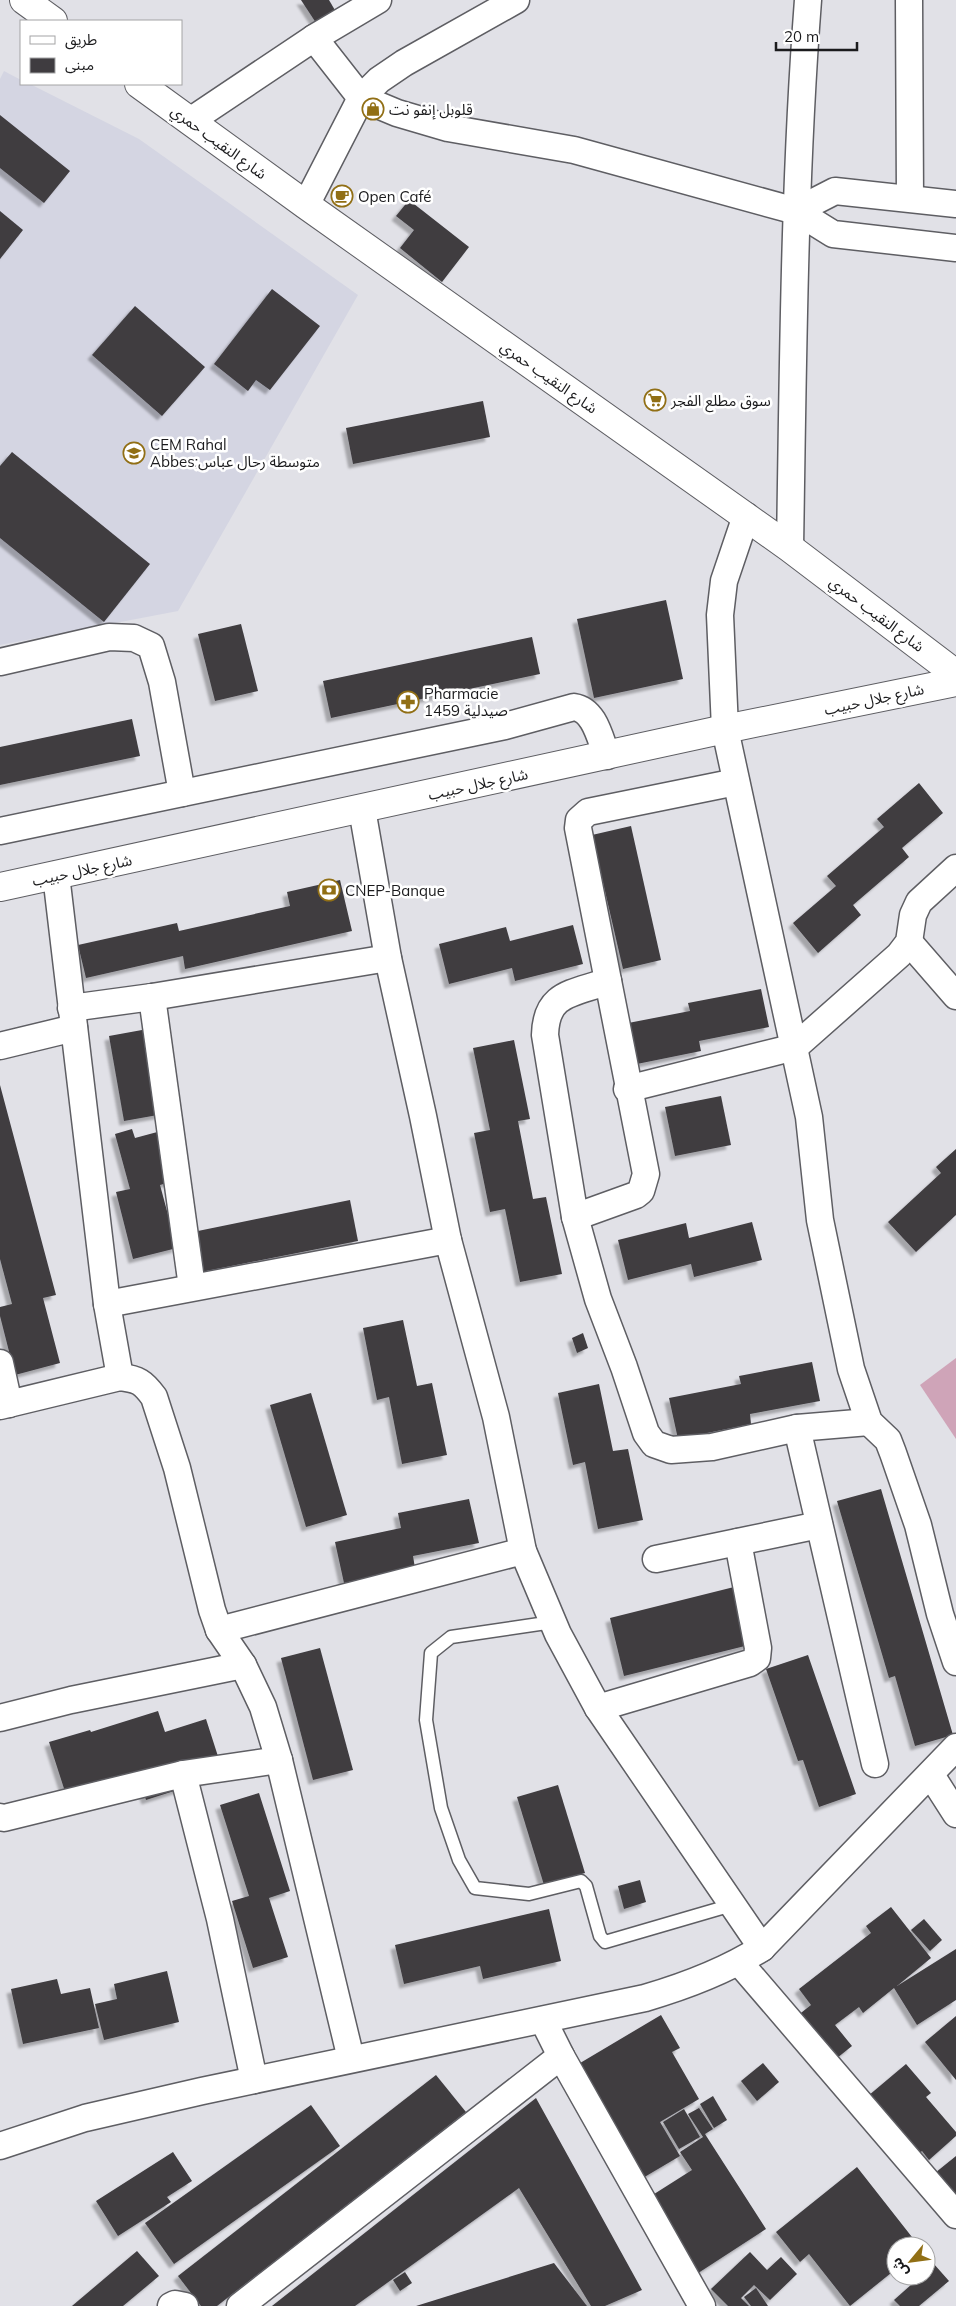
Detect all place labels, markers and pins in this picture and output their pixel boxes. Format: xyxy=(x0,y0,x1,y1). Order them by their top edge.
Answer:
shop icon: قلوبل إنفو نت xyxy=(361,97,385,121)
place label: قلوبل إنفو نت xyxy=(389,100,473,120)
cafe icon: Open Café xyxy=(330,184,354,208)
place label: Open Café xyxy=(358,187,431,206)
supermarket icon: سوق مطلع الفجر xyxy=(643,388,667,412)
place label: سوق مطلع الفجر xyxy=(670,391,771,413)
place label: CEM Rahal Abbes;متوسطة رحال عباس xyxy=(150,435,320,471)
school or university icon: CEM Rahal Abbes;متوسطة رحال عباس xyxy=(122,441,146,465)
place label: Pharmacie 1459 صيدلية xyxy=(424,684,508,720)
pharmacy icon: Pharmacie 1459 صيدلية xyxy=(396,690,420,714)
bank icon: CNEP-Banque xyxy=(317,878,341,902)
place label: CNEP-Banque xyxy=(345,881,445,900)

